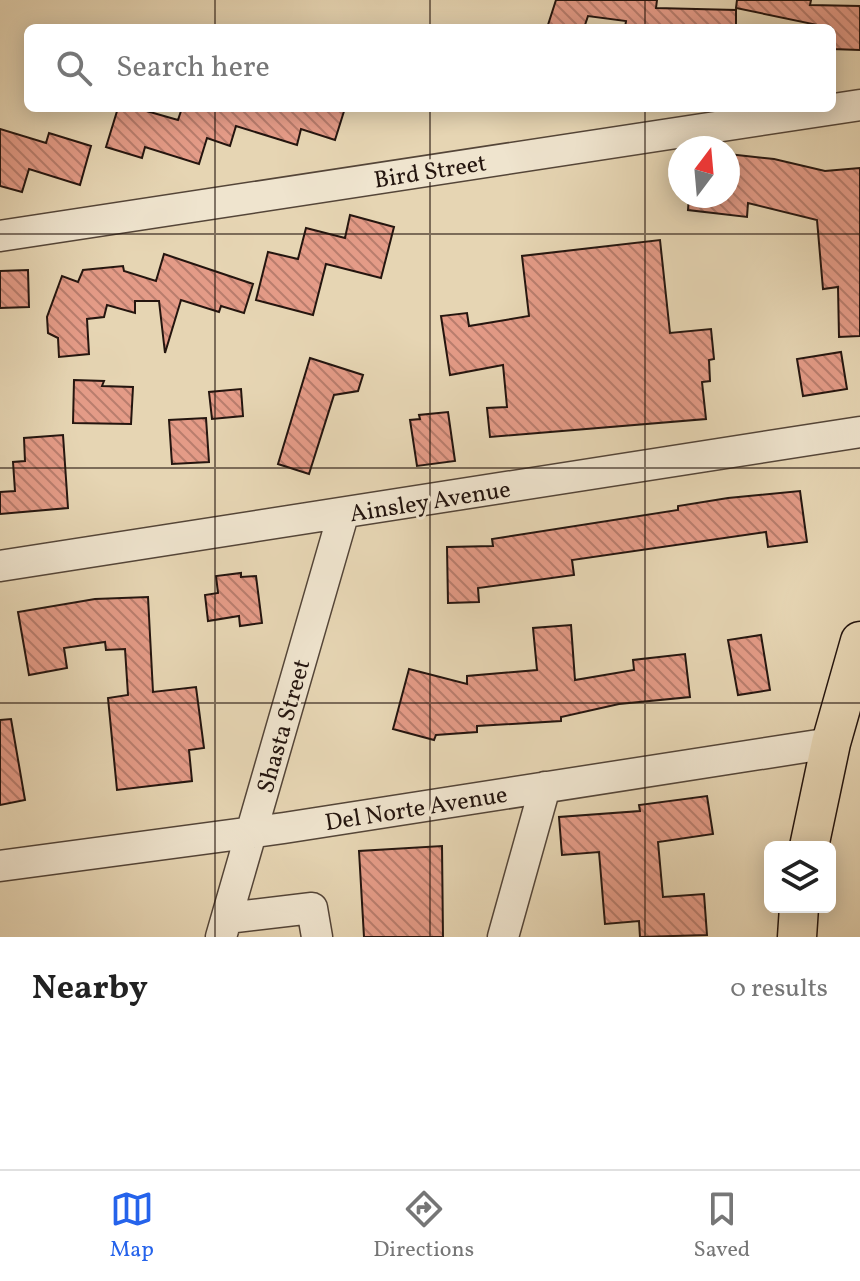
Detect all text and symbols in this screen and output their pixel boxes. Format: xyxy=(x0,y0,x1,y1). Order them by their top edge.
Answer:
search box xyxy=(24,24,836,112)
icon: search xyxy=(52,46,96,90)
text: Search here xyxy=(116,47,270,89)
north arrow xyxy=(668,136,740,208)
street label: Bird Street xyxy=(372,147,489,199)
street label: Ainsley Avenue xyxy=(347,473,513,532)
street label: Shasta Street xyxy=(250,656,320,797)
street label: Del Norte Avenue xyxy=(323,779,510,841)
map controls xyxy=(764,841,836,913)
button: layers xyxy=(764,841,836,913)
text: Nearby xyxy=(32,966,148,1013)
text: 0 results xyxy=(730,971,828,1007)
tab: Map xyxy=(110,1187,154,1266)
tab: Directions xyxy=(373,1187,474,1266)
tab: Saved xyxy=(694,1187,750,1266)

